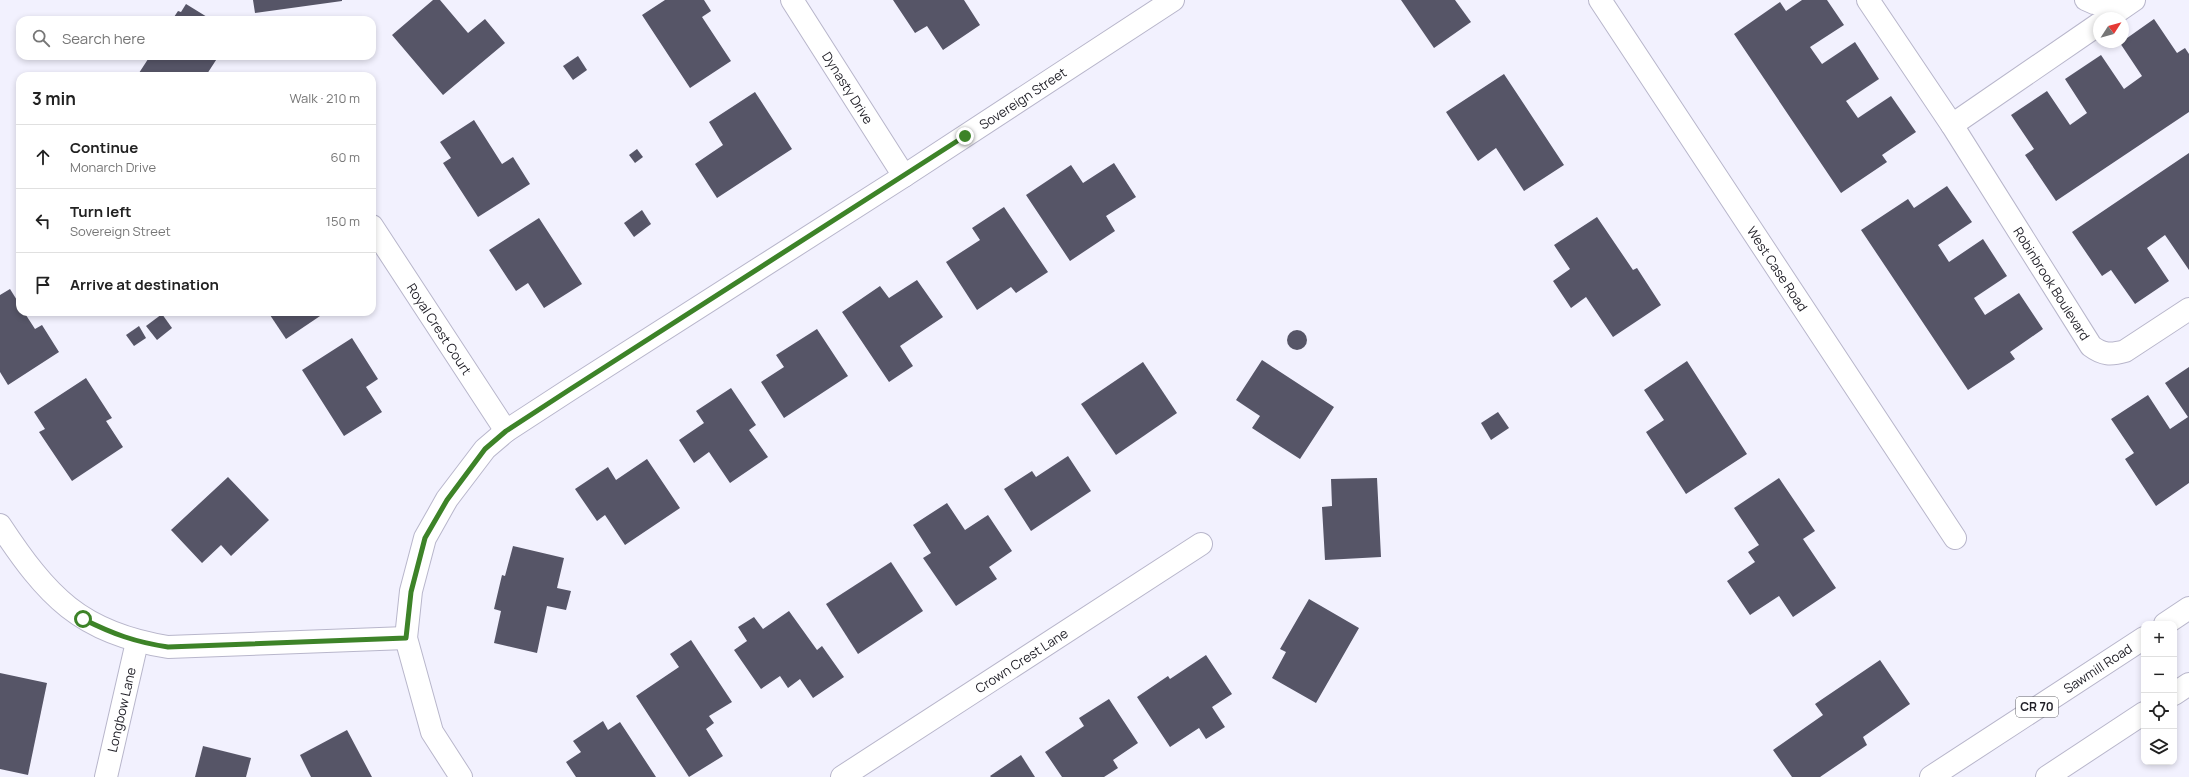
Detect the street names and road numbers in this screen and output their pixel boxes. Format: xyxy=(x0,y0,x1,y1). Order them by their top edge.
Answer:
street label: Dynasty Drive xyxy=(818,48,878,128)
street label: Sovereign Street xyxy=(976,63,1070,133)
street label: West Case Road xyxy=(1743,223,1812,315)
street label: Robinbrook Boulevard xyxy=(2009,224,2094,344)
street label: Royal Crest Court xyxy=(403,280,476,378)
street label: Crown Crest Lane xyxy=(972,624,1072,697)
street label: Sawmill Road xyxy=(2060,639,2135,697)
street label: Longbow Lane xyxy=(103,665,140,754)
road number: CR 70 xyxy=(2016,697,2058,717)

